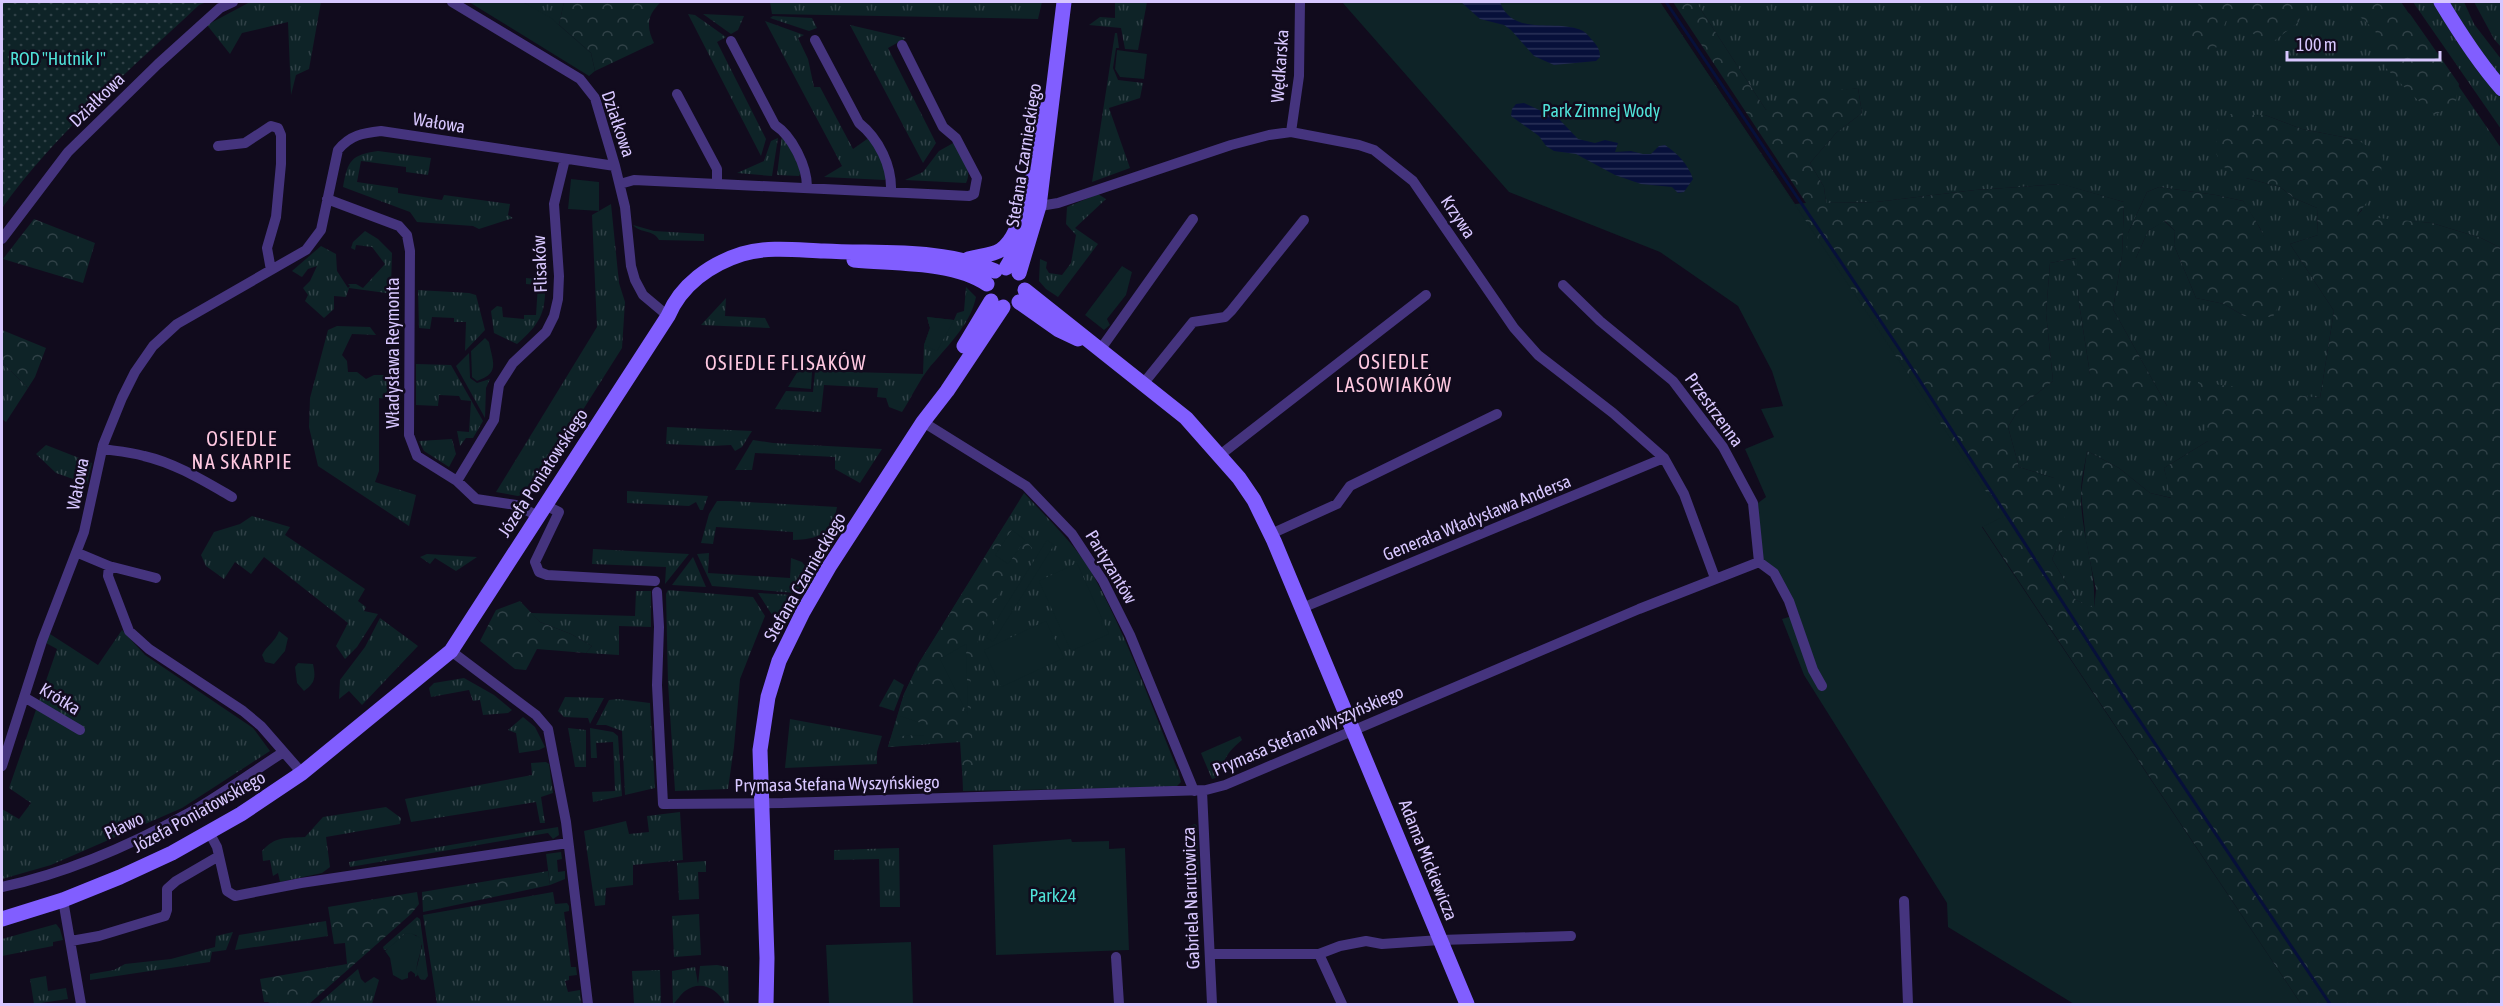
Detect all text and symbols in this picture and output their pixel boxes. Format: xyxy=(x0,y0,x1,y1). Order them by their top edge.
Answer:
scale bar xyxy=(2287,24,2440,62)
street label: Wędkarska xyxy=(1266,29,1293,103)
text: 100 m xyxy=(2296,34,2337,55)
park label: ROD "Hutnik I" xyxy=(10,48,106,69)
street label: Działkowa xyxy=(65,68,129,131)
street label: Stefana Czarnieckiego xyxy=(1002,82,1045,228)
street label: Działkowa xyxy=(597,88,640,160)
park label: Park Zimnej Wody xyxy=(1542,100,1660,121)
street label: Wałowa xyxy=(411,108,467,137)
street label: Krzywa xyxy=(1437,191,1480,242)
street label: Flisaków xyxy=(528,235,551,293)
street label: Władysława Reymonta xyxy=(382,277,403,429)
district label: OSIEDLE LASOWIAKÓW xyxy=(1336,350,1453,396)
district label: OSIEDLE FLISAKÓW xyxy=(705,351,867,374)
street label: Przestrzenna xyxy=(1681,369,1748,451)
street label: Józefa Poniatowskiego xyxy=(493,405,592,541)
district label: OSIEDLE NA SKARPIE xyxy=(192,427,292,473)
street label: Wałowa xyxy=(62,456,93,512)
street label: Generała Władysława Andersa xyxy=(1380,470,1574,565)
street label: Stefana Czarnieckiego xyxy=(759,509,850,645)
street label: Partyzantów xyxy=(1081,526,1142,608)
street label: Krótka xyxy=(36,678,85,719)
street label: Prymasa Stefana Wyszyńskiego xyxy=(1209,681,1406,780)
street label: Józefa Poniatowskiego xyxy=(129,766,269,857)
street label: Prymasa Stefana Wyszyńskiego xyxy=(734,771,940,796)
street label: Adama Mickiewicza xyxy=(1395,796,1462,923)
street label: Pławo xyxy=(101,807,147,844)
street label: Gabriela Narutowicza xyxy=(1178,827,1203,970)
park label: Park24 xyxy=(1030,885,1076,906)

